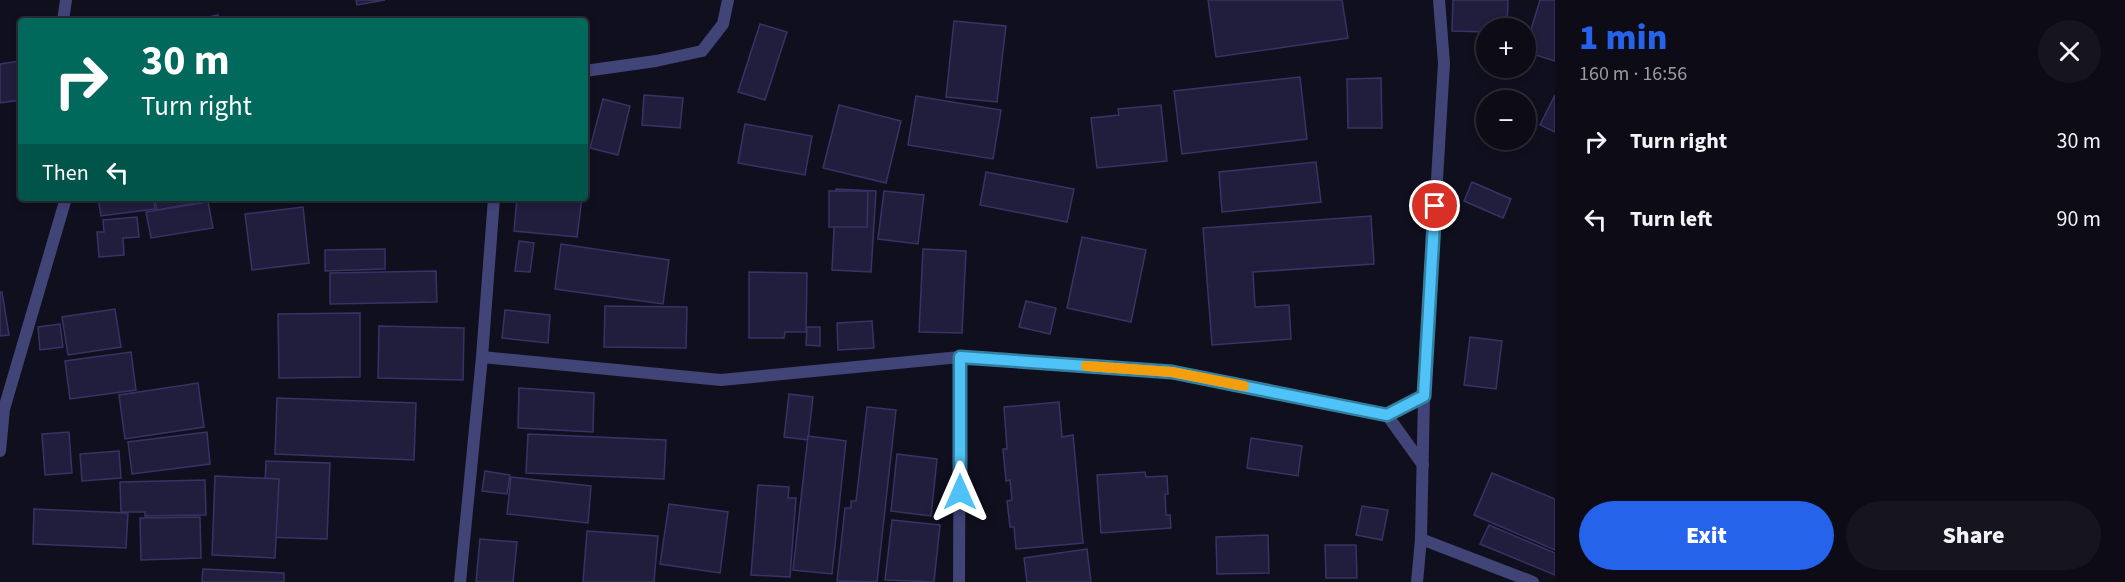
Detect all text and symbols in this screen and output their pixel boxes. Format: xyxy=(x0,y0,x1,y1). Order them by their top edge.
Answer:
text: 1 min xyxy=(1579,12,1667,63)
map controls xyxy=(1476,18,1536,150)
button: + xyxy=(1476,18,1536,78)
button: close xyxy=(2038,20,2101,83)
text: 30 m xyxy=(141,31,230,91)
icon: right xyxy=(42,42,120,120)
text: 160 m · 16:56 xyxy=(1579,60,1687,88)
text: Turn right xyxy=(141,87,252,126)
button: − xyxy=(1476,90,1536,150)
icon: right xyxy=(1579,125,1612,158)
text: Turn right xyxy=(1630,125,1727,157)
text: 30 m xyxy=(2056,125,2101,157)
icon: left xyxy=(101,156,134,189)
text: Then xyxy=(42,157,89,189)
pin xyxy=(1409,180,1460,231)
icon: arrive xyxy=(1418,189,1451,222)
icon: left xyxy=(1579,203,1612,236)
text: Turn left xyxy=(1630,203,1712,235)
text: 90 m xyxy=(2056,203,2101,235)
position arrow xyxy=(928,460,992,524)
button: Exit xyxy=(1579,501,1834,570)
button: Share xyxy=(1846,501,2101,570)

